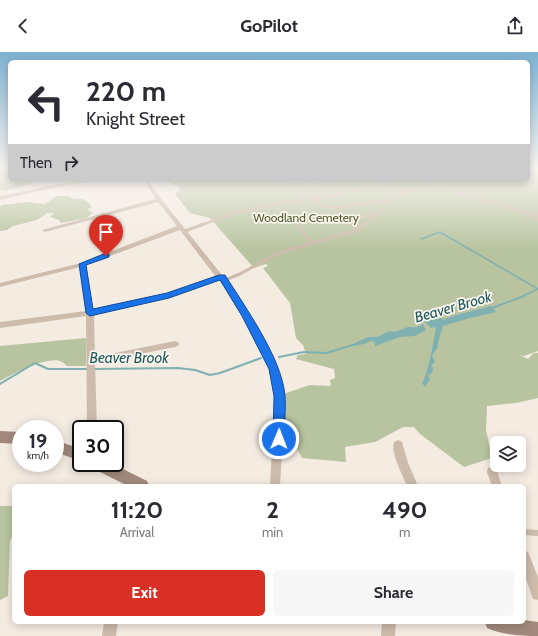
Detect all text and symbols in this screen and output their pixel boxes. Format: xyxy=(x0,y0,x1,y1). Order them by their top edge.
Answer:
icon: back xyxy=(12,15,34,37)
text: GoPilot xyxy=(240,15,298,37)
icon: share xyxy=(504,15,526,37)
text: 220 m xyxy=(86,74,166,108)
icon: left xyxy=(20,76,72,128)
text: Knight Street xyxy=(86,108,185,130)
icon: right xyxy=(60,152,82,174)
text: Then xyxy=(20,154,52,172)
park label: Woodland Cemetery xyxy=(253,210,359,225)
pin xyxy=(89,215,123,256)
icon: arrive xyxy=(95,221,117,243)
water label: Beaver Brook xyxy=(412,287,494,327)
water label: Beaver Brook xyxy=(89,349,169,367)
position arrow xyxy=(258,418,300,460)
speed limit sign: 30 xyxy=(72,420,124,472)
text: 19 xyxy=(29,429,47,453)
map controls xyxy=(490,436,526,472)
button: layers xyxy=(490,436,526,472)
text: km/h xyxy=(27,449,49,462)
text: 11:20 xyxy=(111,495,163,524)
text: 2 xyxy=(266,495,279,524)
text: 490 xyxy=(382,495,427,524)
text: Arrival xyxy=(120,524,154,540)
text: min xyxy=(262,524,283,540)
text: m xyxy=(399,524,410,540)
button: Exit xyxy=(24,570,265,616)
button: Share xyxy=(273,570,514,616)

